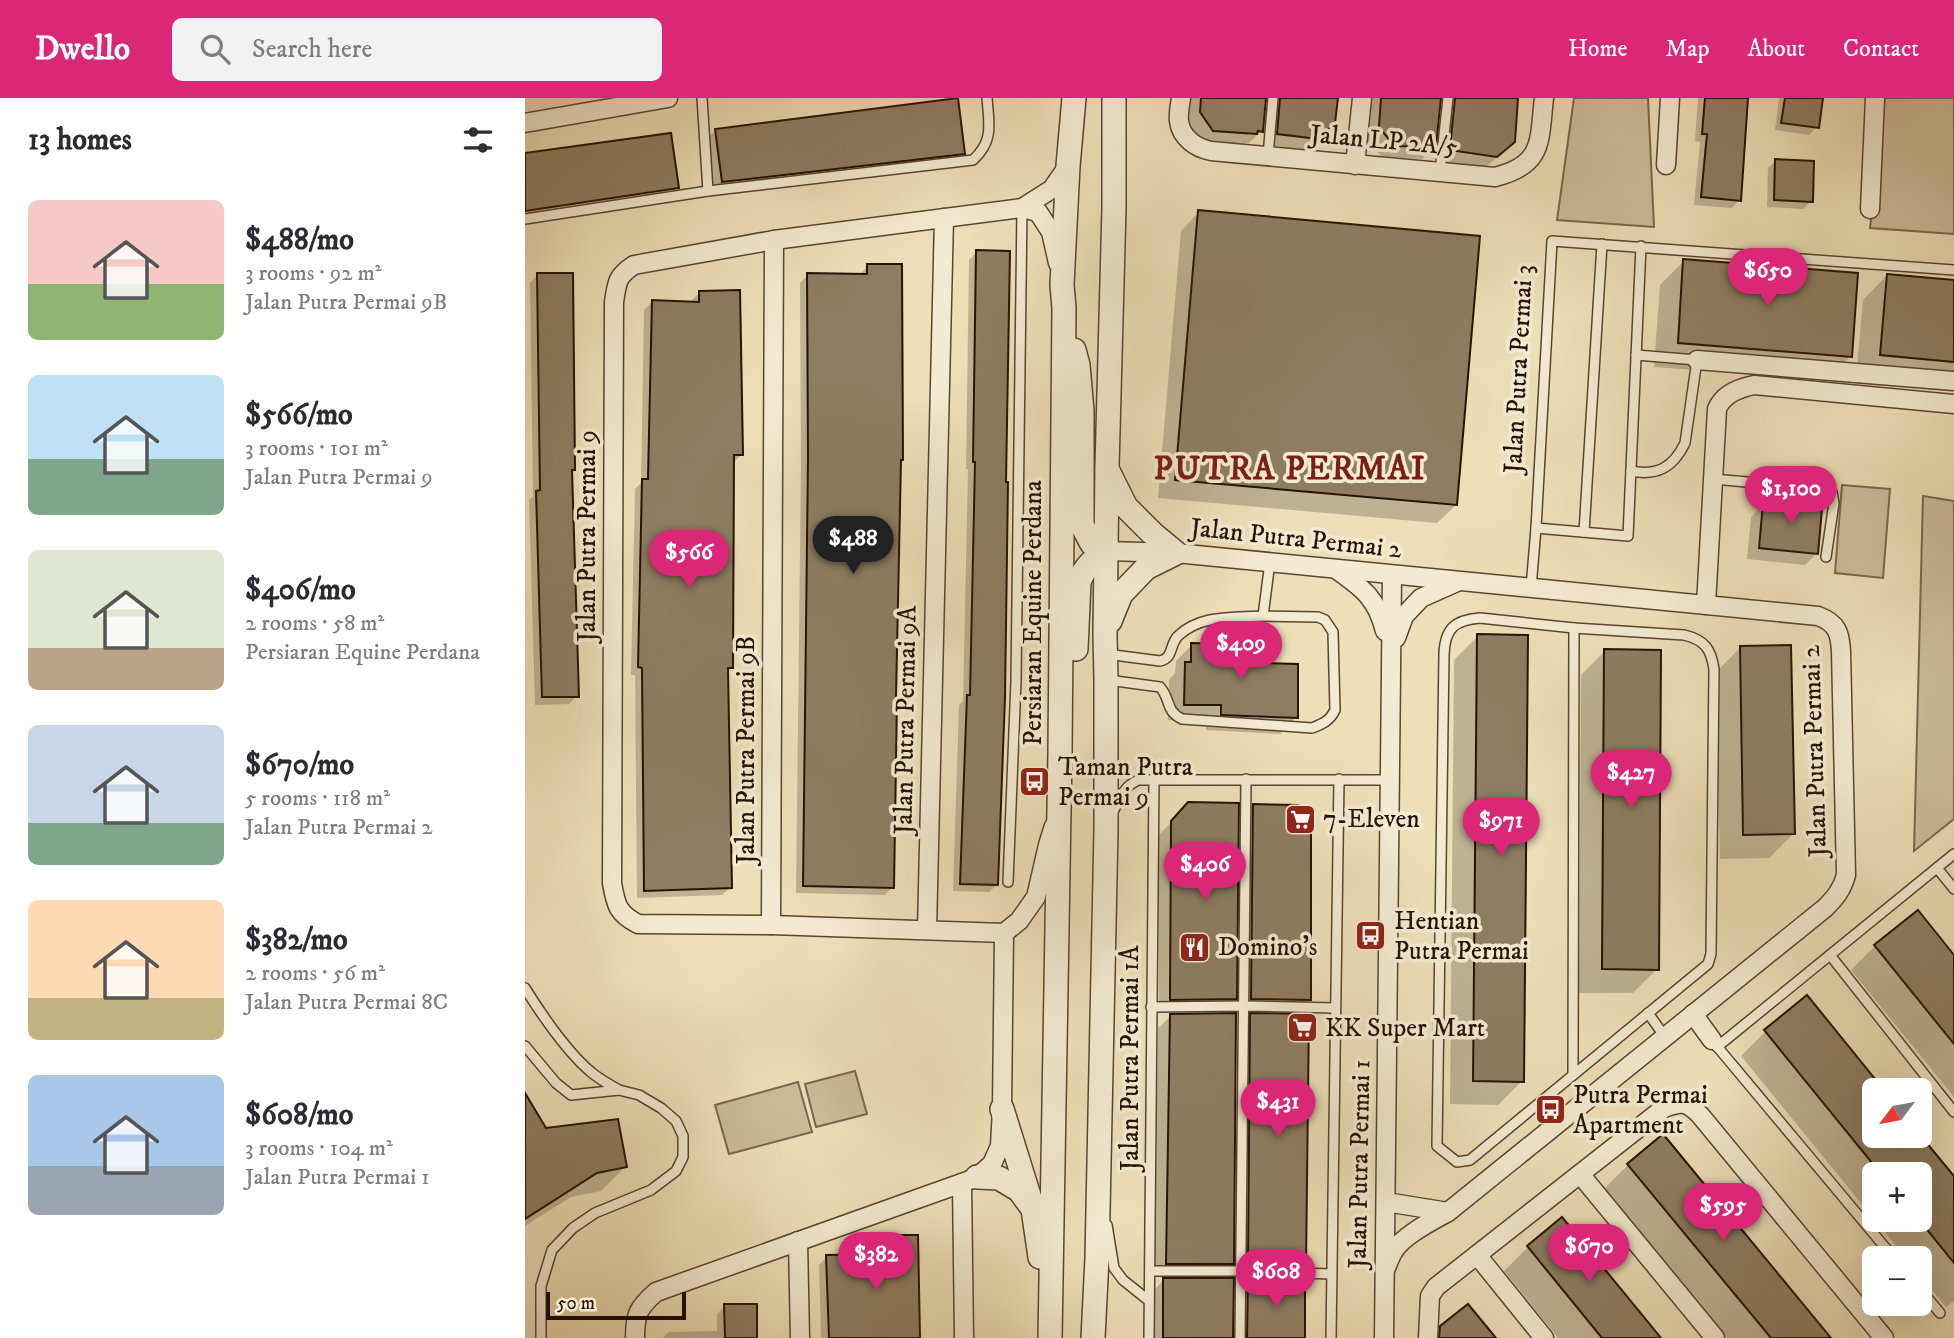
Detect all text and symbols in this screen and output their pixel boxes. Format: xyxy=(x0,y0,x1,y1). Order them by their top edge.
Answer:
search box xyxy=(172,18,662,81)
text: Dwello xyxy=(35,29,130,70)
icon: search xyxy=(196,30,234,68)
text: Search here xyxy=(252,33,372,66)
text: Home xyxy=(1568,34,1627,64)
text: Map xyxy=(1665,34,1710,64)
text: About xyxy=(1748,34,1805,64)
text: Contact xyxy=(1843,34,1919,64)
street label: Jalan LP 2A/5 xyxy=(1307,118,1459,164)
icon: filters xyxy=(459,121,497,159)
text: 13 homes xyxy=(28,122,132,159)
text: $488/mo xyxy=(245,222,354,259)
icon: home xyxy=(84,228,168,312)
pin: $650 xyxy=(1727,248,1809,308)
text: $650 xyxy=(1744,256,1792,285)
text: 3 rooms · 92 m² xyxy=(245,259,382,288)
street label: Jalan Putra Permai 3 xyxy=(1497,264,1541,476)
text: Jalan Putra Permai 9B xyxy=(245,288,447,317)
text: $566/mo xyxy=(245,397,353,434)
icon: home xyxy=(84,403,168,487)
street label: Jalan Putra Permai 9 xyxy=(571,430,604,644)
text: 3 rooms · 101 m² xyxy=(245,434,388,463)
district label: PUTRA PERMAI xyxy=(1154,449,1426,490)
text: Jalan Putra Permai 9 xyxy=(245,463,433,492)
pin: $1,100 xyxy=(1734,466,1848,526)
text: $1,100 xyxy=(1761,474,1821,503)
street label: Persiaran Equine Perdana xyxy=(1017,480,1050,746)
street label: Jalan Putra Permai 2 xyxy=(1187,511,1403,567)
pin: $488 xyxy=(812,517,894,576)
text: $488 xyxy=(829,524,877,553)
pin: $566 xyxy=(648,531,730,590)
text: $566 xyxy=(665,538,713,567)
text: $406/mo xyxy=(245,572,356,609)
icon: home xyxy=(84,578,168,662)
street label: Jalan Putra Permai 9A xyxy=(887,605,925,837)
text: 2 rooms · 58 m² xyxy=(245,609,384,638)
pin: $409 xyxy=(1200,622,1282,681)
text: $409 xyxy=(1216,629,1266,658)
street label: Jalan Putra Permai 9B xyxy=(730,636,763,866)
text: Persiaran Equine Perdana xyxy=(245,638,480,667)
street label: Jalan Putra Permai 2 xyxy=(1795,644,1835,860)
text: $670/mo xyxy=(245,747,354,784)
pin: $427 xyxy=(1590,750,1672,810)
place label: Taman Putra Permai 9 xyxy=(1058,751,1193,814)
icon: home xyxy=(84,753,168,837)
text: $427 xyxy=(1607,758,1655,787)
bus stop icon: Taman Putra Permai 9 xyxy=(1018,765,1052,799)
text: 5 rooms · 118 m² xyxy=(245,784,390,813)
pin: $971 xyxy=(1460,798,1542,858)
supermarket icon: 7-Eleven xyxy=(1283,802,1317,836)
place label: 7-Eleven xyxy=(1323,803,1420,836)
text: $971 xyxy=(1479,806,1523,835)
text: Jalan Putra Permai 2 xyxy=(245,813,433,842)
pin: $406 xyxy=(1164,842,1246,902)
text: $406 xyxy=(1180,850,1230,879)
place label: Hentian Putra Permai xyxy=(1394,905,1529,968)
bus stop icon: Hentian Putra Permai xyxy=(1354,919,1388,953)
text: $382/mo xyxy=(245,922,348,959)
icon: home xyxy=(84,928,168,1012)
restaurant icon: Domino's xyxy=(1178,930,1212,964)
place label: Domino's xyxy=(1218,931,1317,964)
street label: Jalan Putra Permai 1A xyxy=(1114,945,1147,1173)
text: 2 rooms · 56 m² xyxy=(245,959,385,988)
text: Jalan Putra Permai 8C xyxy=(245,988,448,1017)
supermarket icon: KK Super Mart xyxy=(1285,1011,1319,1045)
place label: KK Super Mart xyxy=(1325,1012,1485,1045)
street label: Jalan Putra Permai 1 xyxy=(1342,1059,1378,1271)
north arrow xyxy=(1862,1078,1932,1148)
map controls xyxy=(1862,1078,1932,1316)
place label: Putra Permai Apartment xyxy=(1573,1079,1708,1142)
pin: $431 xyxy=(1237,1080,1319,1139)
text: $431 xyxy=(1257,1087,1299,1116)
bus stop icon: Putra Permai Apartment xyxy=(1533,1093,1567,1127)
text: $608/mo xyxy=(245,1097,353,1134)
icon: home xyxy=(84,1103,168,1187)
text: 3 rooms · 104 m² xyxy=(245,1134,393,1163)
button: + xyxy=(1862,1162,1932,1232)
text: Jalan Putra Permai 1 xyxy=(245,1163,430,1192)
pin: $595 xyxy=(1682,1184,1764,1243)
text: $595 xyxy=(1700,1191,1746,1220)
pin: $670 xyxy=(1548,1224,1630,1284)
pin: $382 xyxy=(835,1232,917,1292)
text: $670 xyxy=(1564,1232,1614,1261)
text: $382 xyxy=(854,1240,898,1269)
button: − xyxy=(1862,1246,1932,1316)
pin: $608 xyxy=(1235,1250,1317,1309)
text: $608 xyxy=(1252,1257,1300,1286)
scale bar xyxy=(546,1289,686,1321)
text: 50 m xyxy=(557,1292,595,1315)

